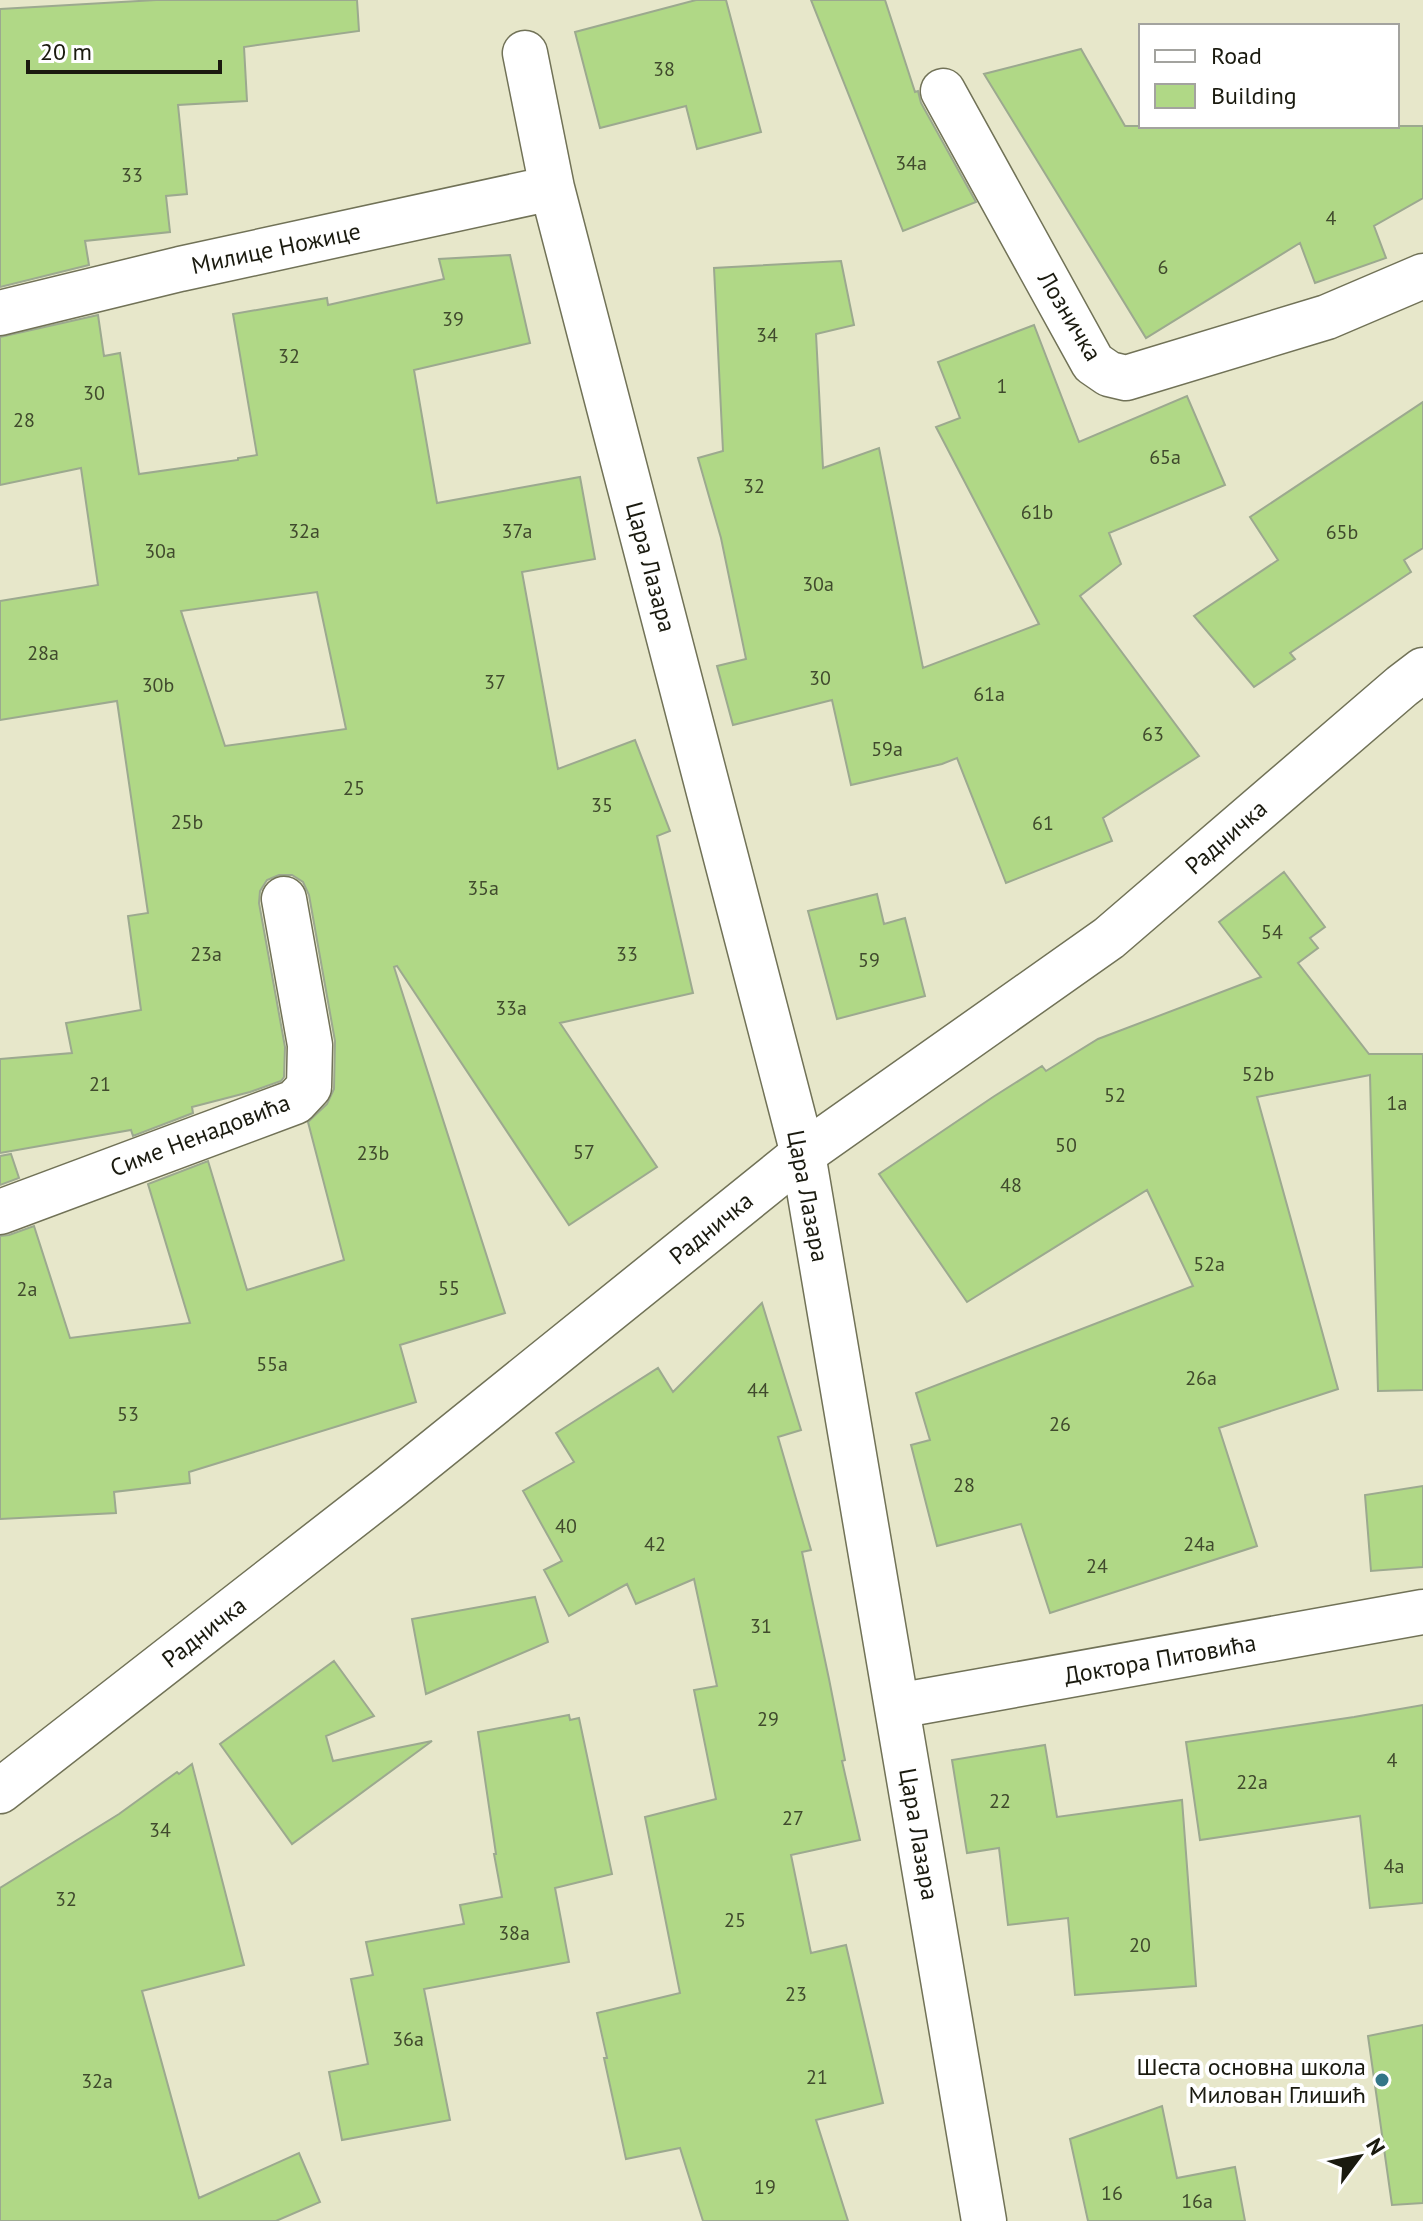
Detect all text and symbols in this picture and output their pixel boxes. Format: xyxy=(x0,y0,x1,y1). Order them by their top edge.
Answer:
scale bar xyxy=(28,24,220,74)
legend xyxy=(1139,24,1399,128)
text: 20 m xyxy=(40,36,92,67)
text: Road xyxy=(1211,40,1262,71)
house number: 38 xyxy=(653,56,675,82)
text: Building xyxy=(1211,80,1297,111)
house number: 34a xyxy=(895,150,927,176)
house number: 33 xyxy=(121,162,143,188)
house number: 4 xyxy=(1326,205,1337,231)
street label: Милице Ножице xyxy=(189,215,363,281)
house number: 6 xyxy=(1158,254,1168,280)
street label: Лозничка xyxy=(1031,264,1109,367)
house number: 39 xyxy=(442,306,464,332)
house number: 34 xyxy=(756,322,778,348)
house number: 32 xyxy=(278,343,300,369)
house number: 1 xyxy=(997,373,1007,399)
house number: 30 xyxy=(83,380,105,406)
house number: 28 xyxy=(13,407,35,433)
house number: 65a xyxy=(1149,444,1181,470)
house number: 32 xyxy=(743,473,765,499)
street label: Цара Лазара xyxy=(619,498,683,636)
house number: 61b xyxy=(1021,499,1053,525)
house number: 32a xyxy=(288,518,320,544)
house number: 37a xyxy=(502,518,532,544)
house number: 65b xyxy=(1326,519,1358,545)
house number: 30a xyxy=(144,538,176,564)
house number: 30a xyxy=(802,571,834,597)
house number: 28a xyxy=(27,640,59,666)
house number: 30 xyxy=(809,665,831,691)
house number: 37 xyxy=(484,669,506,695)
house number: 30b xyxy=(142,672,174,698)
house number: 61a xyxy=(973,681,1005,707)
house number: 63 xyxy=(1142,721,1164,747)
house number: 59a xyxy=(871,736,903,762)
house number: 25 xyxy=(343,775,365,801)
house number: 35 xyxy=(591,792,613,818)
street label: Радничка xyxy=(1179,793,1273,881)
house number: 25b xyxy=(171,809,203,835)
house number: 61 xyxy=(1032,810,1054,836)
house number: 35a xyxy=(467,875,499,901)
house number: 54 xyxy=(1261,919,1283,945)
house number: 23a xyxy=(190,941,222,967)
house number: 33 xyxy=(616,941,638,967)
house number: 59 xyxy=(858,947,880,973)
house number: 33a xyxy=(495,995,527,1021)
house number: 52b xyxy=(1242,1061,1274,1087)
house number: 21 xyxy=(89,1071,111,1097)
house number: 52 xyxy=(1104,1082,1126,1108)
street label: Симе Ненадовића xyxy=(106,1086,294,1184)
house number: 1a xyxy=(1387,1090,1407,1116)
street label: Цара Лазара xyxy=(780,1127,836,1265)
house number: 50 xyxy=(1055,1132,1077,1158)
house number: 57 xyxy=(573,1139,595,1165)
house number: 23b xyxy=(357,1140,389,1166)
house number: 48 xyxy=(1000,1172,1022,1198)
street label: Радничка xyxy=(663,1185,759,1271)
house number: 52a xyxy=(1193,1251,1225,1277)
house number: 55 xyxy=(438,1275,460,1301)
house number: 2a xyxy=(17,1276,37,1302)
house number: 55a xyxy=(256,1351,288,1377)
house number: 26a xyxy=(1185,1365,1217,1391)
house number: 44 xyxy=(747,1377,769,1403)
house number: 53 xyxy=(117,1401,139,1427)
house number: 26 xyxy=(1049,1411,1071,1437)
house number: 28 xyxy=(953,1472,975,1498)
house number: 40 xyxy=(555,1513,577,1539)
house number: 42 xyxy=(644,1531,666,1557)
house number: 24a xyxy=(1183,1531,1215,1557)
house number: 24 xyxy=(1086,1553,1108,1579)
street label: Радничка xyxy=(156,1589,252,1675)
house number: 31 xyxy=(750,1613,772,1639)
street label: Доктора Питовића xyxy=(1062,1627,1258,1691)
house number: 29 xyxy=(757,1706,779,1732)
house number: 4 xyxy=(1387,1747,1398,1773)
street label: Цара Лазара xyxy=(892,1765,946,1903)
house number: 22a xyxy=(1236,1769,1268,1795)
house number: 22 xyxy=(989,1788,1011,1814)
house number: 27 xyxy=(782,1805,804,1831)
house number: 34 xyxy=(149,1817,171,1843)
house number: 4a xyxy=(1384,1853,1404,1879)
house number: 32 xyxy=(55,1886,77,1912)
house number: 25 xyxy=(724,1907,746,1933)
house number: 38a xyxy=(498,1920,530,1946)
house number: 20 xyxy=(1129,1932,1151,1958)
house number: 23 xyxy=(785,1981,807,2007)
house number: 36a xyxy=(392,2026,424,2052)
place label: Шеста основна школа Милован Глишић xyxy=(1136,2051,1366,2110)
house number: 21 xyxy=(806,2064,828,2090)
house number: 32a xyxy=(81,2068,113,2094)
marker: Шеста основна школа Милован Глишић xyxy=(1373,2071,1391,2089)
north arrow xyxy=(1319,2117,1399,2197)
text: N xyxy=(1360,2133,1392,2160)
house number: 19 xyxy=(754,2174,776,2200)
house number: 16 xyxy=(1101,2180,1123,2206)
house number: 16a xyxy=(1181,2188,1213,2214)

